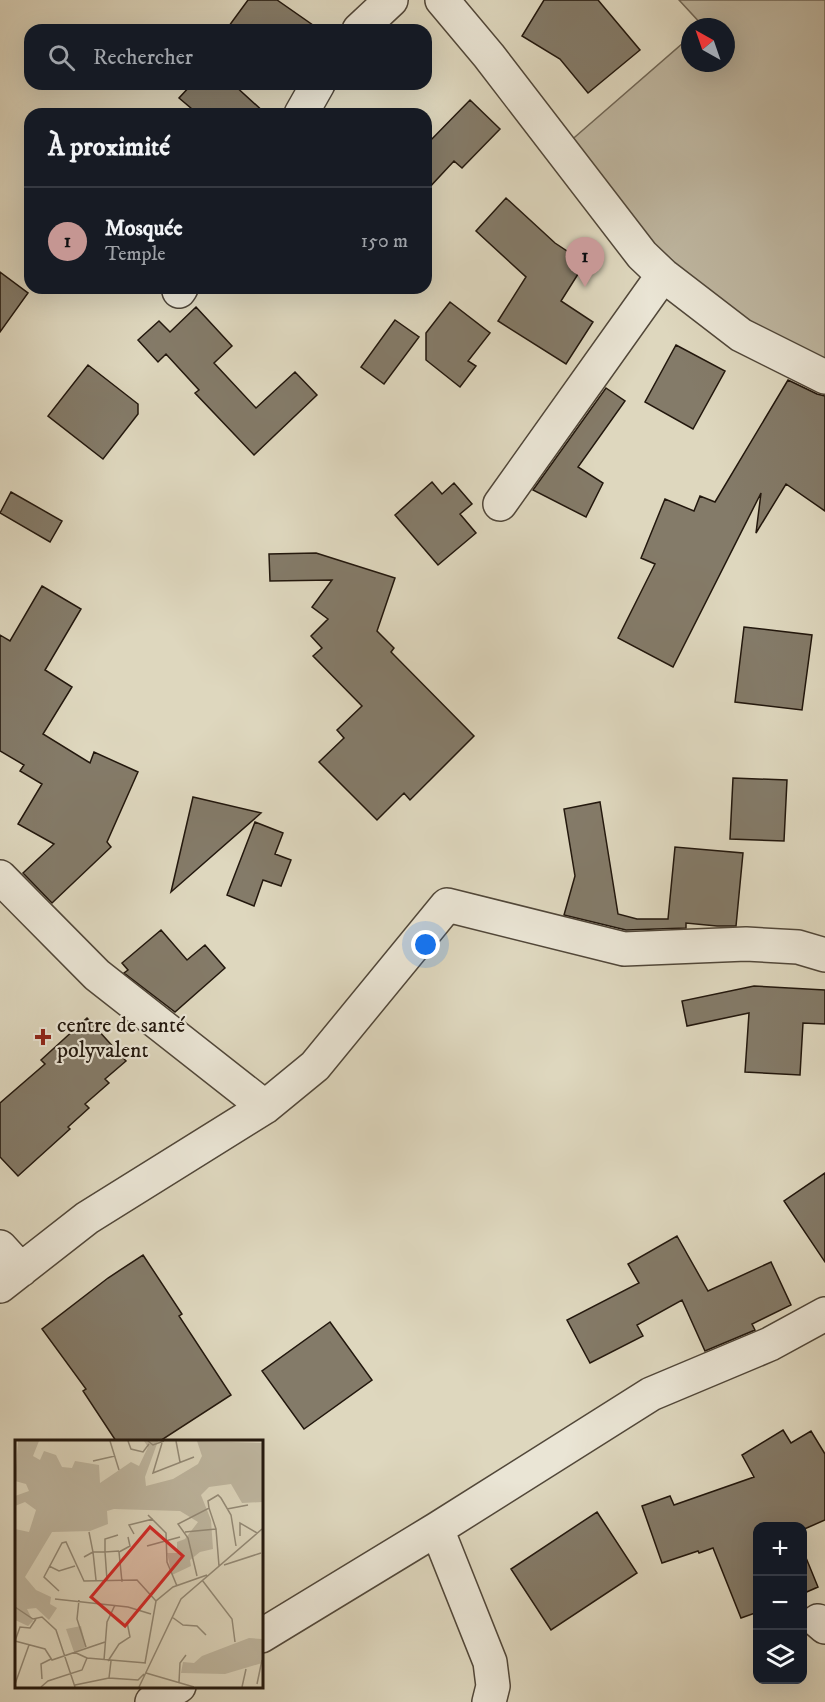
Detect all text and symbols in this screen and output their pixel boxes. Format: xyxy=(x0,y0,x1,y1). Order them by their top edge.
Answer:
north arrow xyxy=(681,18,735,72)
search box xyxy=(24,24,432,90)
icon: search xyxy=(45,41,78,74)
text: Rechercher xyxy=(93,44,193,71)
text: À proximité xyxy=(48,131,170,164)
text: Mosquée xyxy=(105,215,183,242)
text: 1 xyxy=(64,229,71,254)
text: 150 m xyxy=(361,229,408,254)
pin: 1 xyxy=(566,238,604,287)
text: Temple xyxy=(105,242,166,267)
your location xyxy=(411,930,440,959)
place label: centre de santé polyvalent xyxy=(56,1012,185,1064)
marker: centre de santé polyvalent xyxy=(34,1028,52,1046)
inset map xyxy=(15,1440,262,1687)
map controls xyxy=(753,1522,807,1684)
button: + xyxy=(753,1522,807,1576)
button: − xyxy=(753,1576,807,1630)
button: layers xyxy=(753,1630,807,1684)

